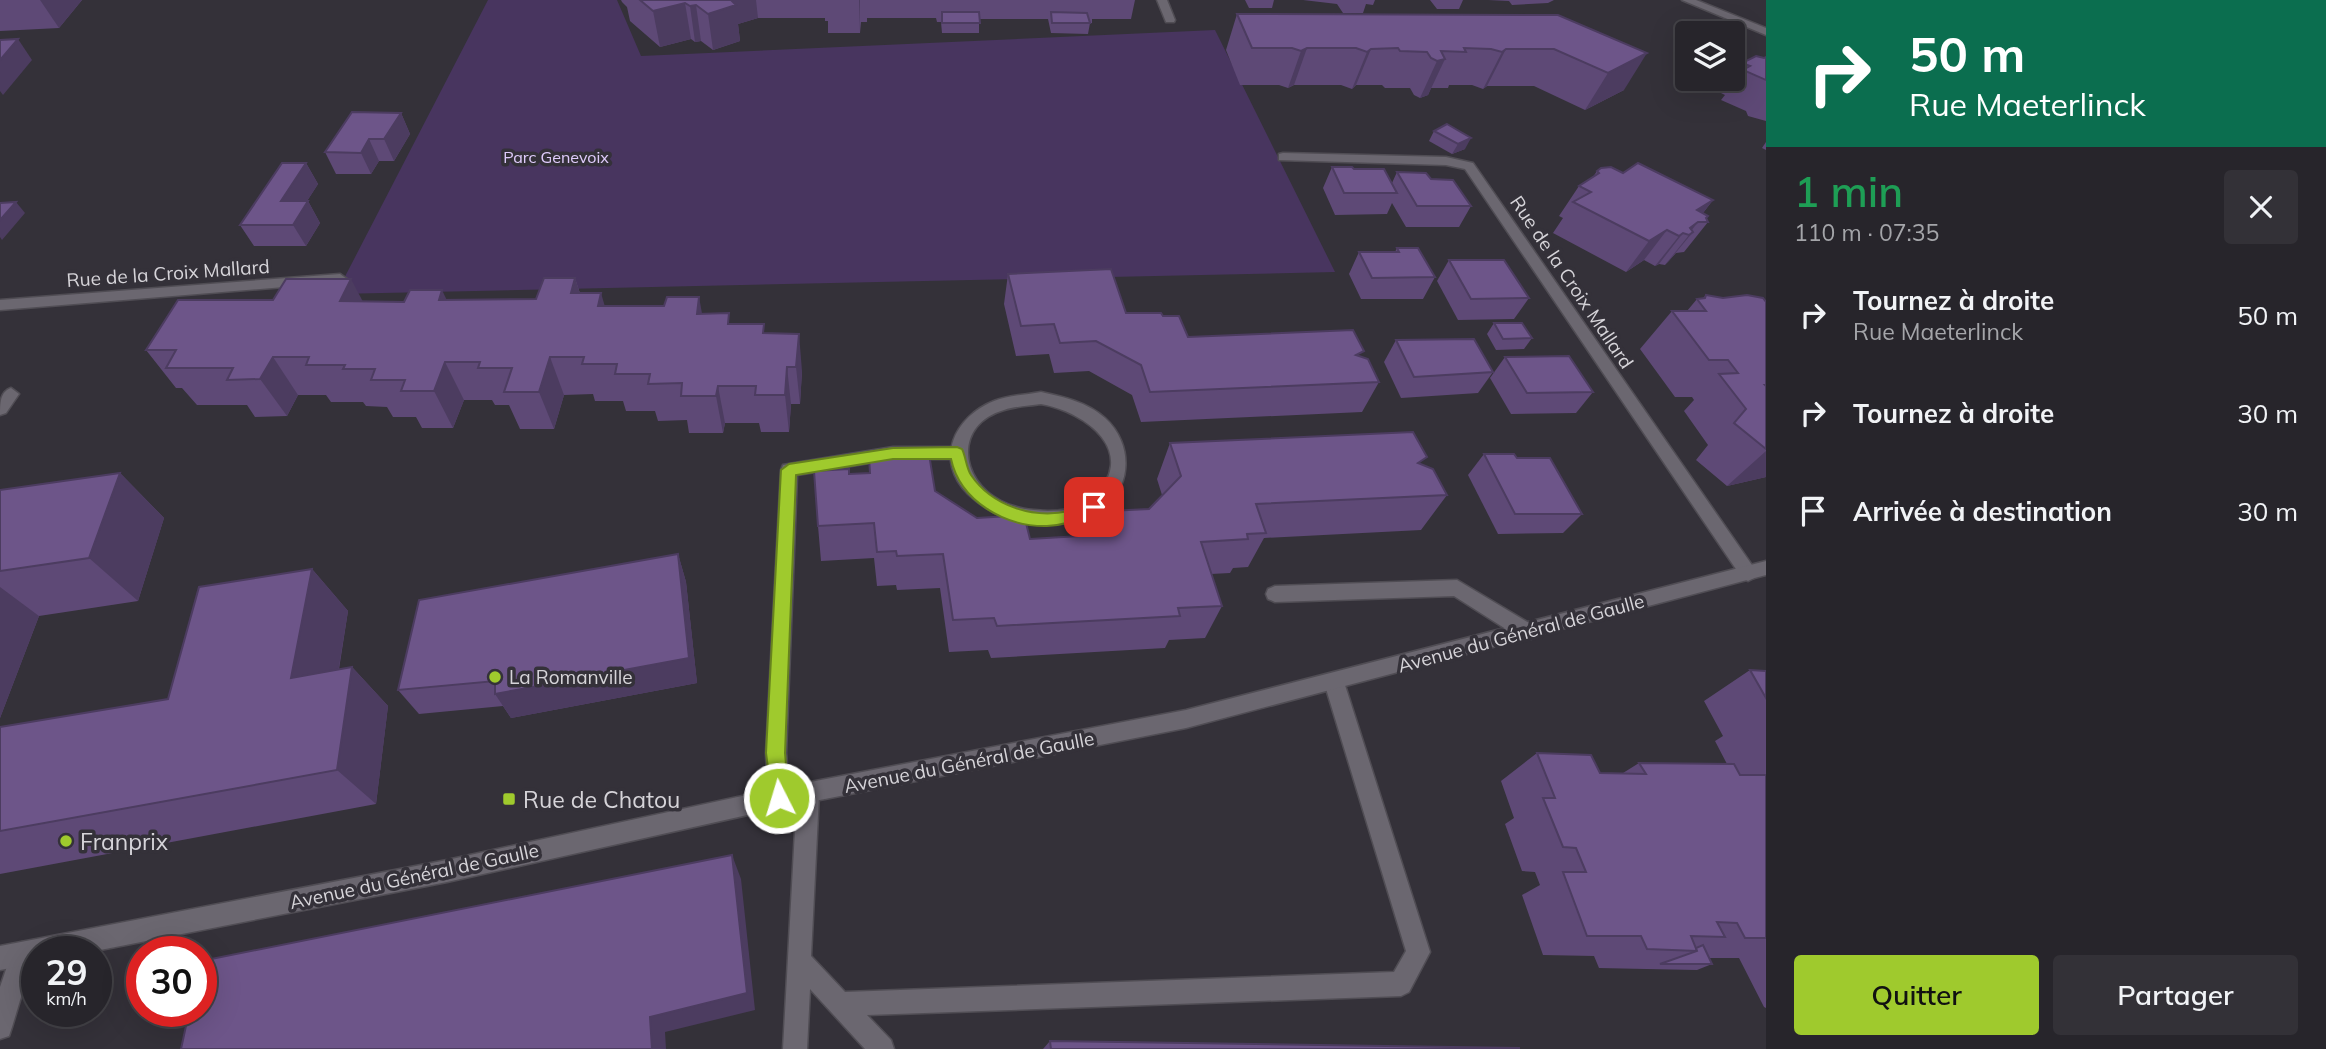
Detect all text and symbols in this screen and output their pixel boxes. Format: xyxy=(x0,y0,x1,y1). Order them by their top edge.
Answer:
map controls xyxy=(1675,21,1745,91)
button: layers xyxy=(1675,21,1745,91)
text: 50 m xyxy=(1909,23,2025,84)
icon: right xyxy=(1794,28,1885,119)
text: Rue Maeterlinck xyxy=(1909,84,2146,124)
park label: Parc Genevoix xyxy=(503,147,609,167)
text: 1 min xyxy=(1794,165,1903,218)
button: close xyxy=(2224,170,2298,244)
street label: Rue de la Croix Mallard xyxy=(1505,191,1639,373)
text: 110 m · 07:35 xyxy=(1794,218,1939,247)
street label: Rue de la Croix Mallard xyxy=(66,254,270,292)
text: Tournez à droite xyxy=(1853,284,2054,317)
icon: right xyxy=(1794,296,1832,334)
text: 50 m xyxy=(2237,299,2298,332)
text: Rue Maeterlinck xyxy=(1853,317,2023,346)
icon: right xyxy=(1794,394,1832,432)
text: Tournez à droite xyxy=(1853,397,2054,430)
text: 30 m xyxy=(2237,397,2298,430)
pin xyxy=(1064,477,1124,537)
icon: arrive xyxy=(1075,488,1113,526)
icon: arrive xyxy=(1794,492,1832,530)
text: Arrivée à destination xyxy=(1853,495,2112,528)
text: 30 m xyxy=(2237,495,2298,528)
street label: Avenue du Général de Gaulle xyxy=(1395,589,1647,677)
place label: La Romanville xyxy=(509,665,633,689)
marker: La Romanville xyxy=(487,669,503,685)
street label: Avenue du Général de Gaulle xyxy=(842,726,1096,798)
position arrow xyxy=(742,761,816,835)
place label: Rue de Chatou xyxy=(523,785,680,814)
marker: Rue de Chatou xyxy=(501,791,517,807)
place label: Franprix xyxy=(80,827,169,856)
marker: Franprix xyxy=(58,833,74,849)
street label: Avenue du Général de Gaulle xyxy=(287,838,541,914)
speed limit sign: 30 xyxy=(126,936,217,1027)
text: 29 xyxy=(45,950,88,994)
button: Quitter xyxy=(1794,955,2039,1035)
button: Partager xyxy=(2053,955,2298,1035)
text: km/h xyxy=(46,987,87,1010)

